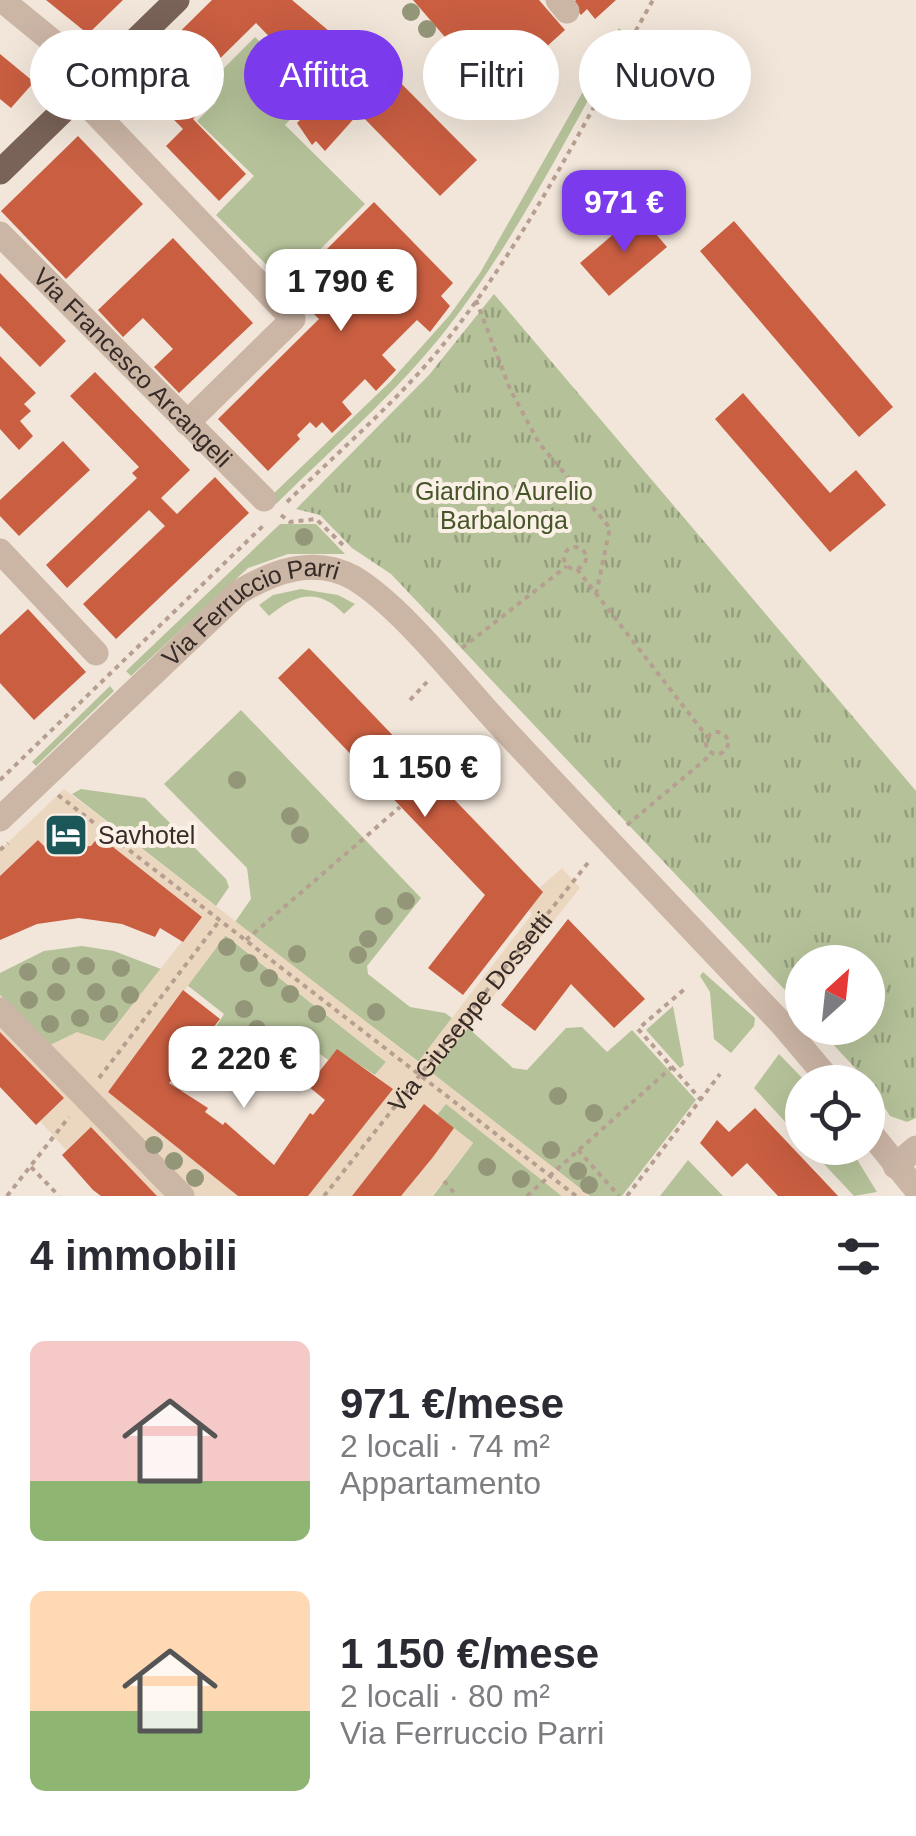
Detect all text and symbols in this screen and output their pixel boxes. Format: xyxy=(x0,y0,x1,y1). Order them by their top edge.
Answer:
chip: Compra xyxy=(30,30,224,120)
chip: Affitta xyxy=(244,30,403,120)
chip: Filtri xyxy=(423,30,559,120)
chip: Nuovo xyxy=(579,30,751,120)
pin: 971 € xyxy=(554,170,694,255)
text: 971 € xyxy=(584,184,664,220)
pin: 1 790 € xyxy=(249,249,433,334)
street label: Via Francesco Arcangeli xyxy=(28,262,238,472)
text: 1 790 € xyxy=(288,263,394,299)
park label: Giardino Aurelio Barbalonga xyxy=(415,477,593,534)
street label: Via Ferruccio Parri xyxy=(156,553,343,672)
pin: 1 150 € xyxy=(333,735,517,820)
text: 1 150 € xyxy=(372,749,478,785)
hotel icon: Savhotel xyxy=(43,812,89,858)
place label: Savhotel xyxy=(98,821,195,849)
street label: Via Giuseppe Dossetti xyxy=(382,906,558,1117)
north arrow xyxy=(785,945,885,1045)
map controls xyxy=(785,945,885,1165)
pin: 2 220 € xyxy=(152,1026,336,1111)
text: 2 220 € xyxy=(191,1040,297,1076)
button: locate xyxy=(785,1065,885,1165)
icon: filters xyxy=(831,1229,886,1284)
text: 4 immobili xyxy=(30,1232,238,1279)
text: 971 €/mese xyxy=(340,1380,564,1427)
icon: home xyxy=(110,1381,230,1501)
text: 2 locali · 74 m² xyxy=(340,1428,550,1464)
text: Appartamento xyxy=(340,1465,541,1501)
text: 1 150 €/mese xyxy=(340,1630,599,1677)
icon: home xyxy=(110,1631,230,1751)
text: 2 locali · 80 m² xyxy=(340,1678,550,1714)
text: Via Ferruccio Parri xyxy=(340,1715,604,1751)

